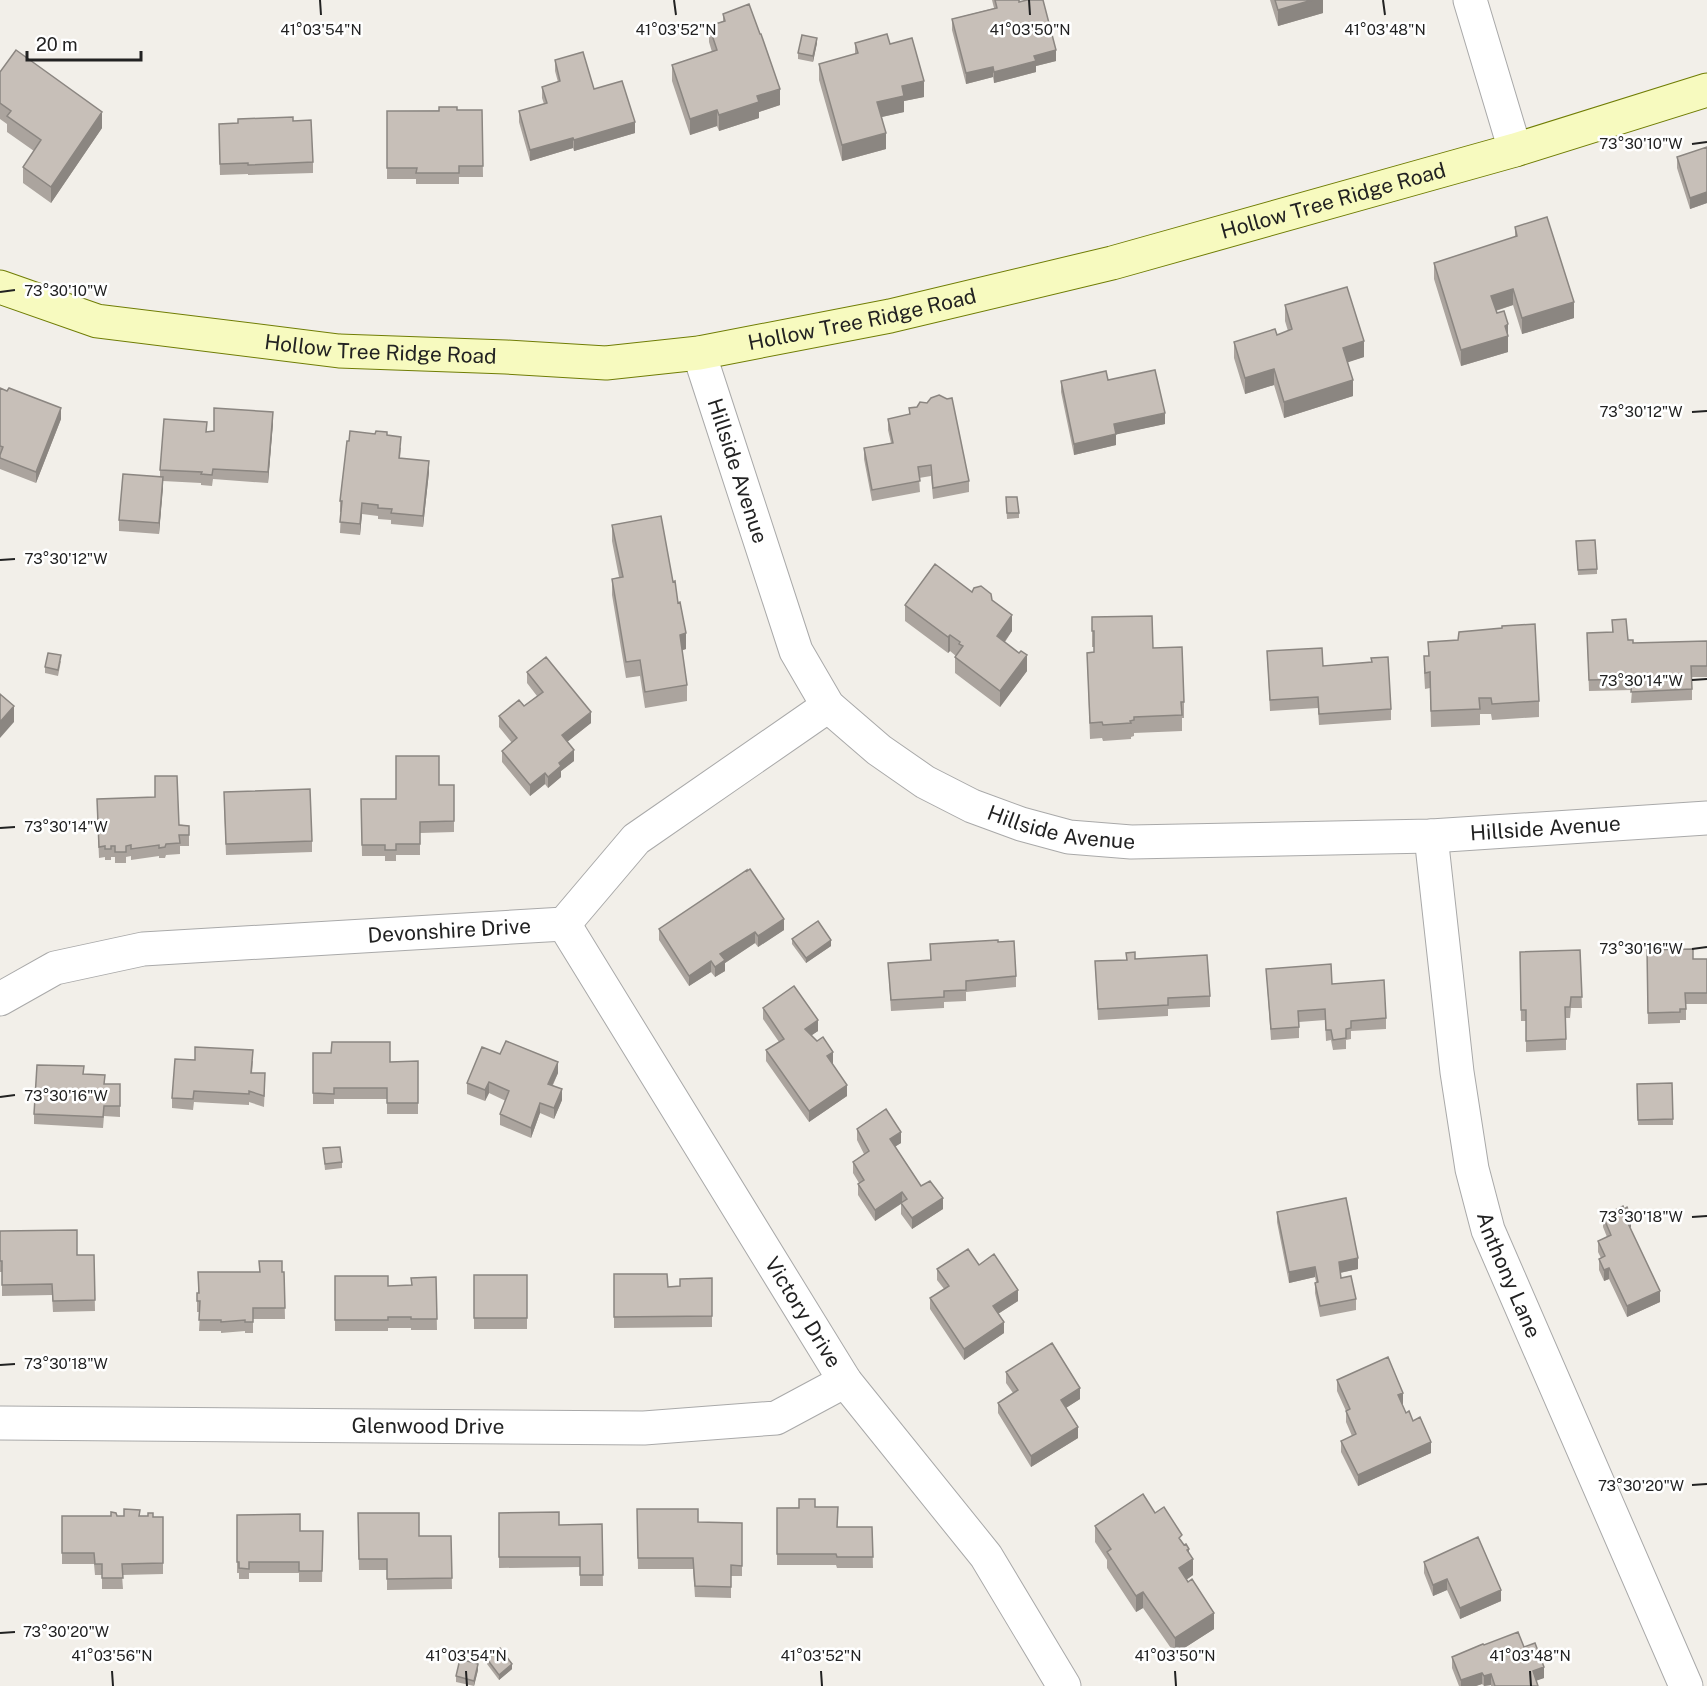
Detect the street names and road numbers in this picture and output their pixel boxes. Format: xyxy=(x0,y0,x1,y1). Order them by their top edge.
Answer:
street label: Hollow Tree Ridge Road xyxy=(1218,157,1448,244)
street label: Hollow Tree Ridge Road xyxy=(746,283,979,355)
street label: Hollow Tree Ridge Road xyxy=(263,329,497,369)
street label: Hillside Avenue xyxy=(703,395,773,546)
street label: Hillside Avenue xyxy=(984,800,1136,854)
street label: Hillside Avenue xyxy=(1469,811,1621,845)
street label: Devonshire Drive xyxy=(367,913,532,948)
street label: Anthony Lane xyxy=(1472,1209,1546,1342)
street label: Victory Drive xyxy=(760,1252,847,1372)
street label: Glenwood Drive xyxy=(351,1413,504,1439)

